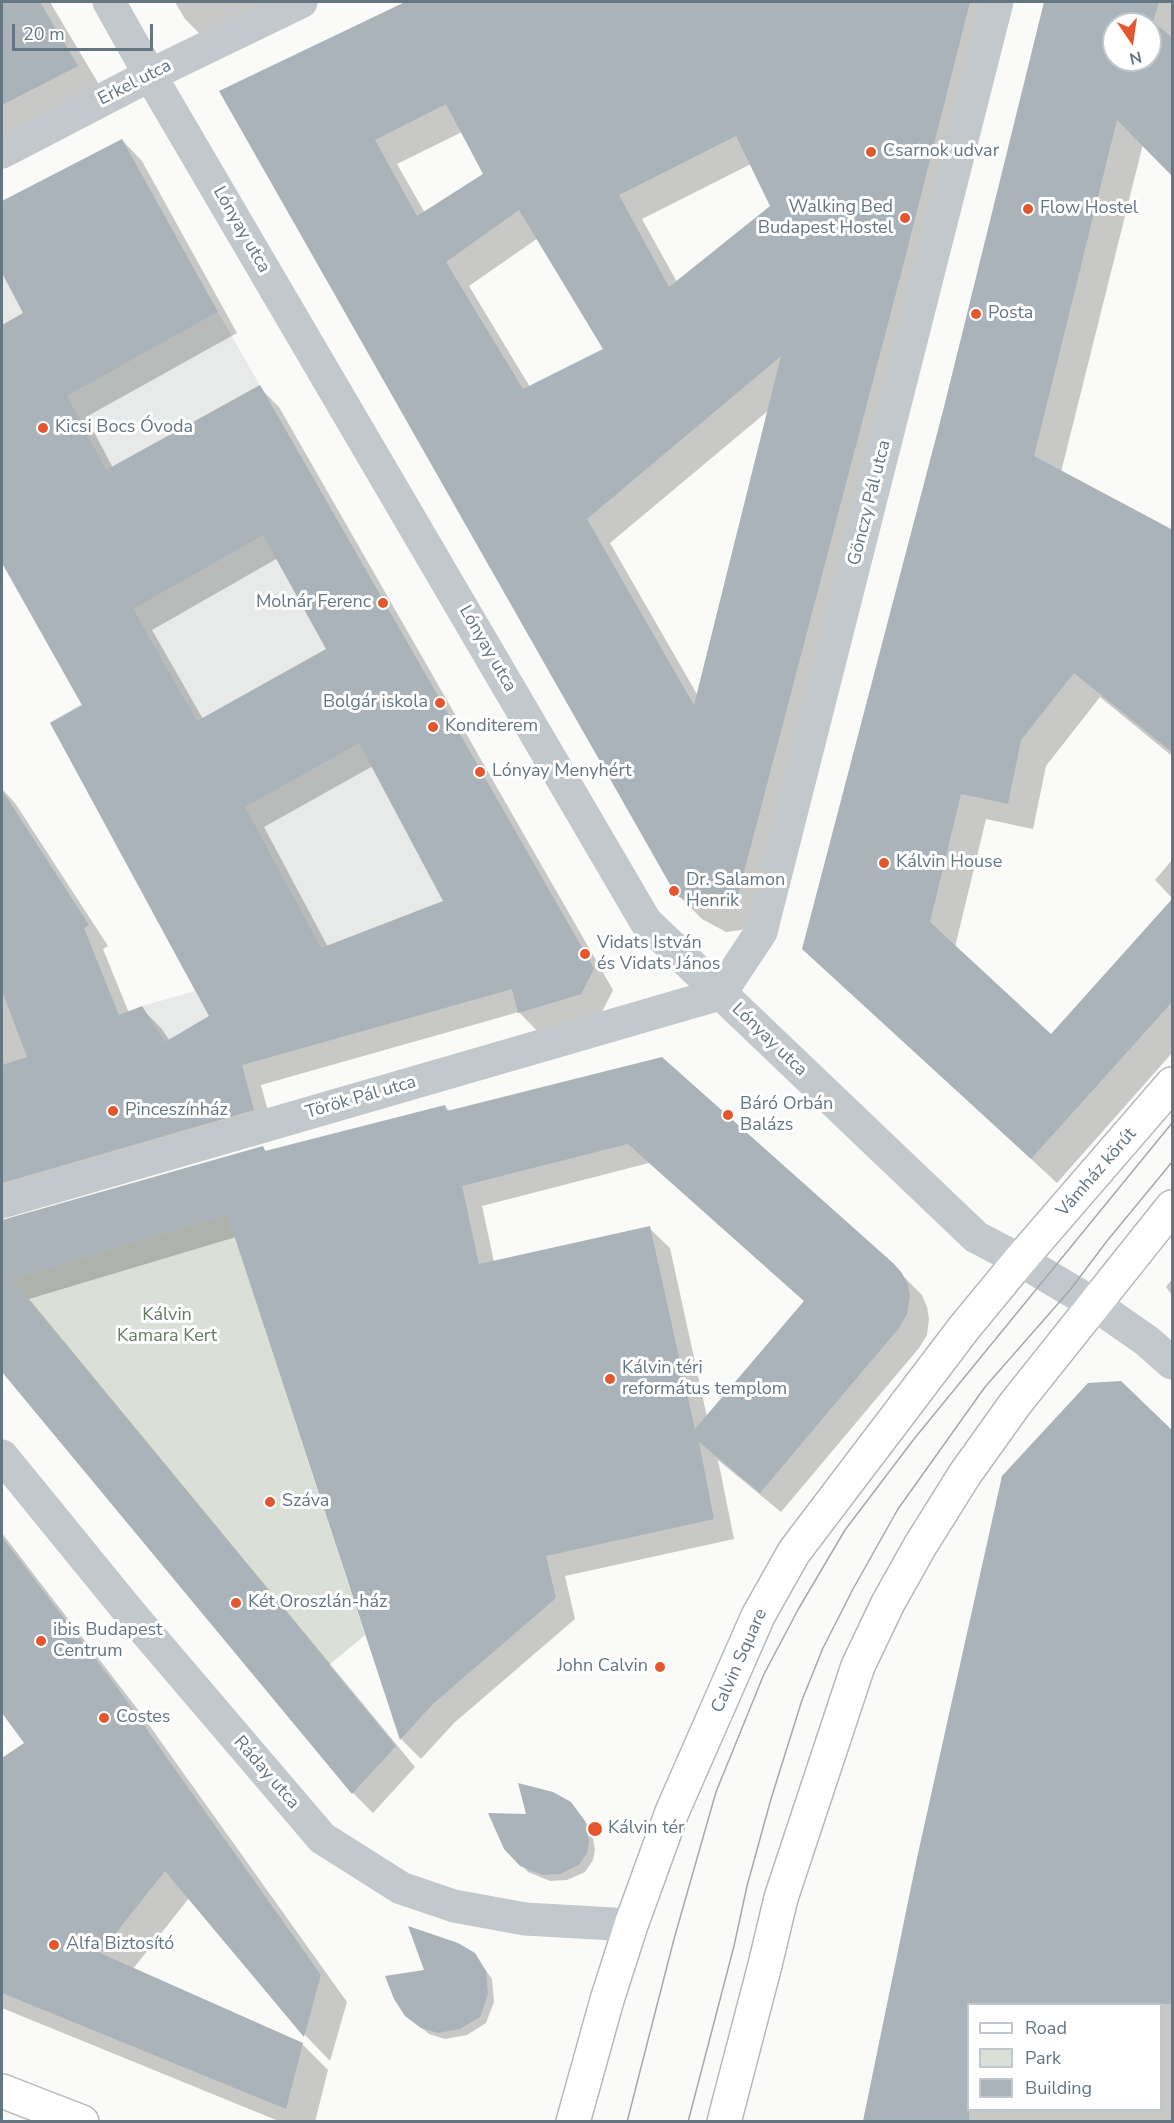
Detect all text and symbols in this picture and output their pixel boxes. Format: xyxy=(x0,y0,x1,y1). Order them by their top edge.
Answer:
scale bar xyxy=(15,12,156,50)
north arrow xyxy=(1102,12,1162,72)
text: 20 m xyxy=(23,22,65,46)
text: N xyxy=(1127,46,1144,70)
street label: Erkel utca xyxy=(95,55,175,111)
place label: Csarnok udvar xyxy=(883,141,999,163)
marker: Csarnok udvar xyxy=(864,145,878,159)
street label: Lónyay utca xyxy=(208,183,274,277)
place label: Walking Bed Budapest Hostel xyxy=(758,197,893,240)
place label: Flow Hostel xyxy=(1040,198,1138,220)
marker: Flow Hostel xyxy=(1021,202,1035,216)
marker: Walking Bed Budapest Hostel xyxy=(898,211,912,225)
place label: Posta xyxy=(988,303,1033,325)
marker: Posta xyxy=(969,307,983,321)
place label: Kicsi Bocs Óvoda xyxy=(55,417,193,439)
marker: Kicsi Bocs Óvoda xyxy=(36,421,50,435)
street label: Gönczy Pál utca xyxy=(844,438,896,568)
place label: Molnár Ferenc xyxy=(256,592,371,614)
marker: Molnár Ferenc xyxy=(376,596,390,610)
street label: Lónyay utca xyxy=(454,602,520,696)
place label: Bolgár iskola xyxy=(323,692,428,714)
marker: Bolgár iskola xyxy=(433,696,447,710)
place label: Konditerem xyxy=(445,716,538,738)
marker: Konditerem xyxy=(426,720,440,734)
place label: Lónyay Menyhért xyxy=(492,761,632,783)
marker: Lónyay Menyhért xyxy=(473,765,487,779)
place label: Kálvin House xyxy=(896,852,1002,874)
marker: Kálvin House xyxy=(877,856,891,870)
place label: Dr. Salamon Henrik xyxy=(686,870,785,912)
marker: Dr. Salamon Henrik xyxy=(667,884,681,898)
place label: Vidats István és Vidats János xyxy=(597,933,720,976)
marker: Vidats István és Vidats János xyxy=(578,947,592,961)
street label: Lónyay utca xyxy=(727,999,811,1081)
street label: Török Pál utca xyxy=(303,1072,419,1124)
place label: Báró Orbán Balázs xyxy=(740,1094,833,1136)
place label: Pinceszínház xyxy=(125,1100,228,1122)
marker: Pinceszínház xyxy=(106,1104,120,1118)
marker: Báró Orbán Balázs xyxy=(721,1108,735,1122)
street label: Vámház körút xyxy=(1053,1124,1141,1222)
park label: Kálvin Kamara Kert xyxy=(117,1305,217,1348)
place label: Kálvin téri református templom xyxy=(622,1358,787,1400)
marker: Kálvin téri református templom xyxy=(603,1372,617,1386)
place label: Száva xyxy=(282,1491,329,1513)
marker: Száva xyxy=(263,1495,277,1509)
place label: Két Oroszlán-ház xyxy=(248,1592,387,1614)
marker: Két Oroszlán-ház xyxy=(229,1596,243,1610)
street label: Calvin Square xyxy=(707,1606,773,1716)
place label: ibis Budapest Centrum xyxy=(53,1620,162,1662)
marker: ibis Budapest Centrum xyxy=(34,1634,48,1648)
place label: John Calvin xyxy=(557,1656,648,1678)
marker: John Calvin xyxy=(653,1660,667,1674)
place label: Costes xyxy=(116,1707,171,1729)
marker: Costes xyxy=(97,1711,111,1725)
street label: Ráday utca xyxy=(228,1732,304,1814)
place label: Kálvin tér xyxy=(608,1818,684,1840)
marker: Kálvin tér xyxy=(586,1820,604,1838)
place label: Alfa Biztosító xyxy=(66,1934,174,1956)
marker: Alfa Biztosító xyxy=(47,1938,61,1952)
legend xyxy=(967,2003,1162,2111)
text: Road xyxy=(1025,2016,1067,2040)
text: Park xyxy=(1025,2046,1061,2070)
text: Building xyxy=(1025,2076,1092,2100)

